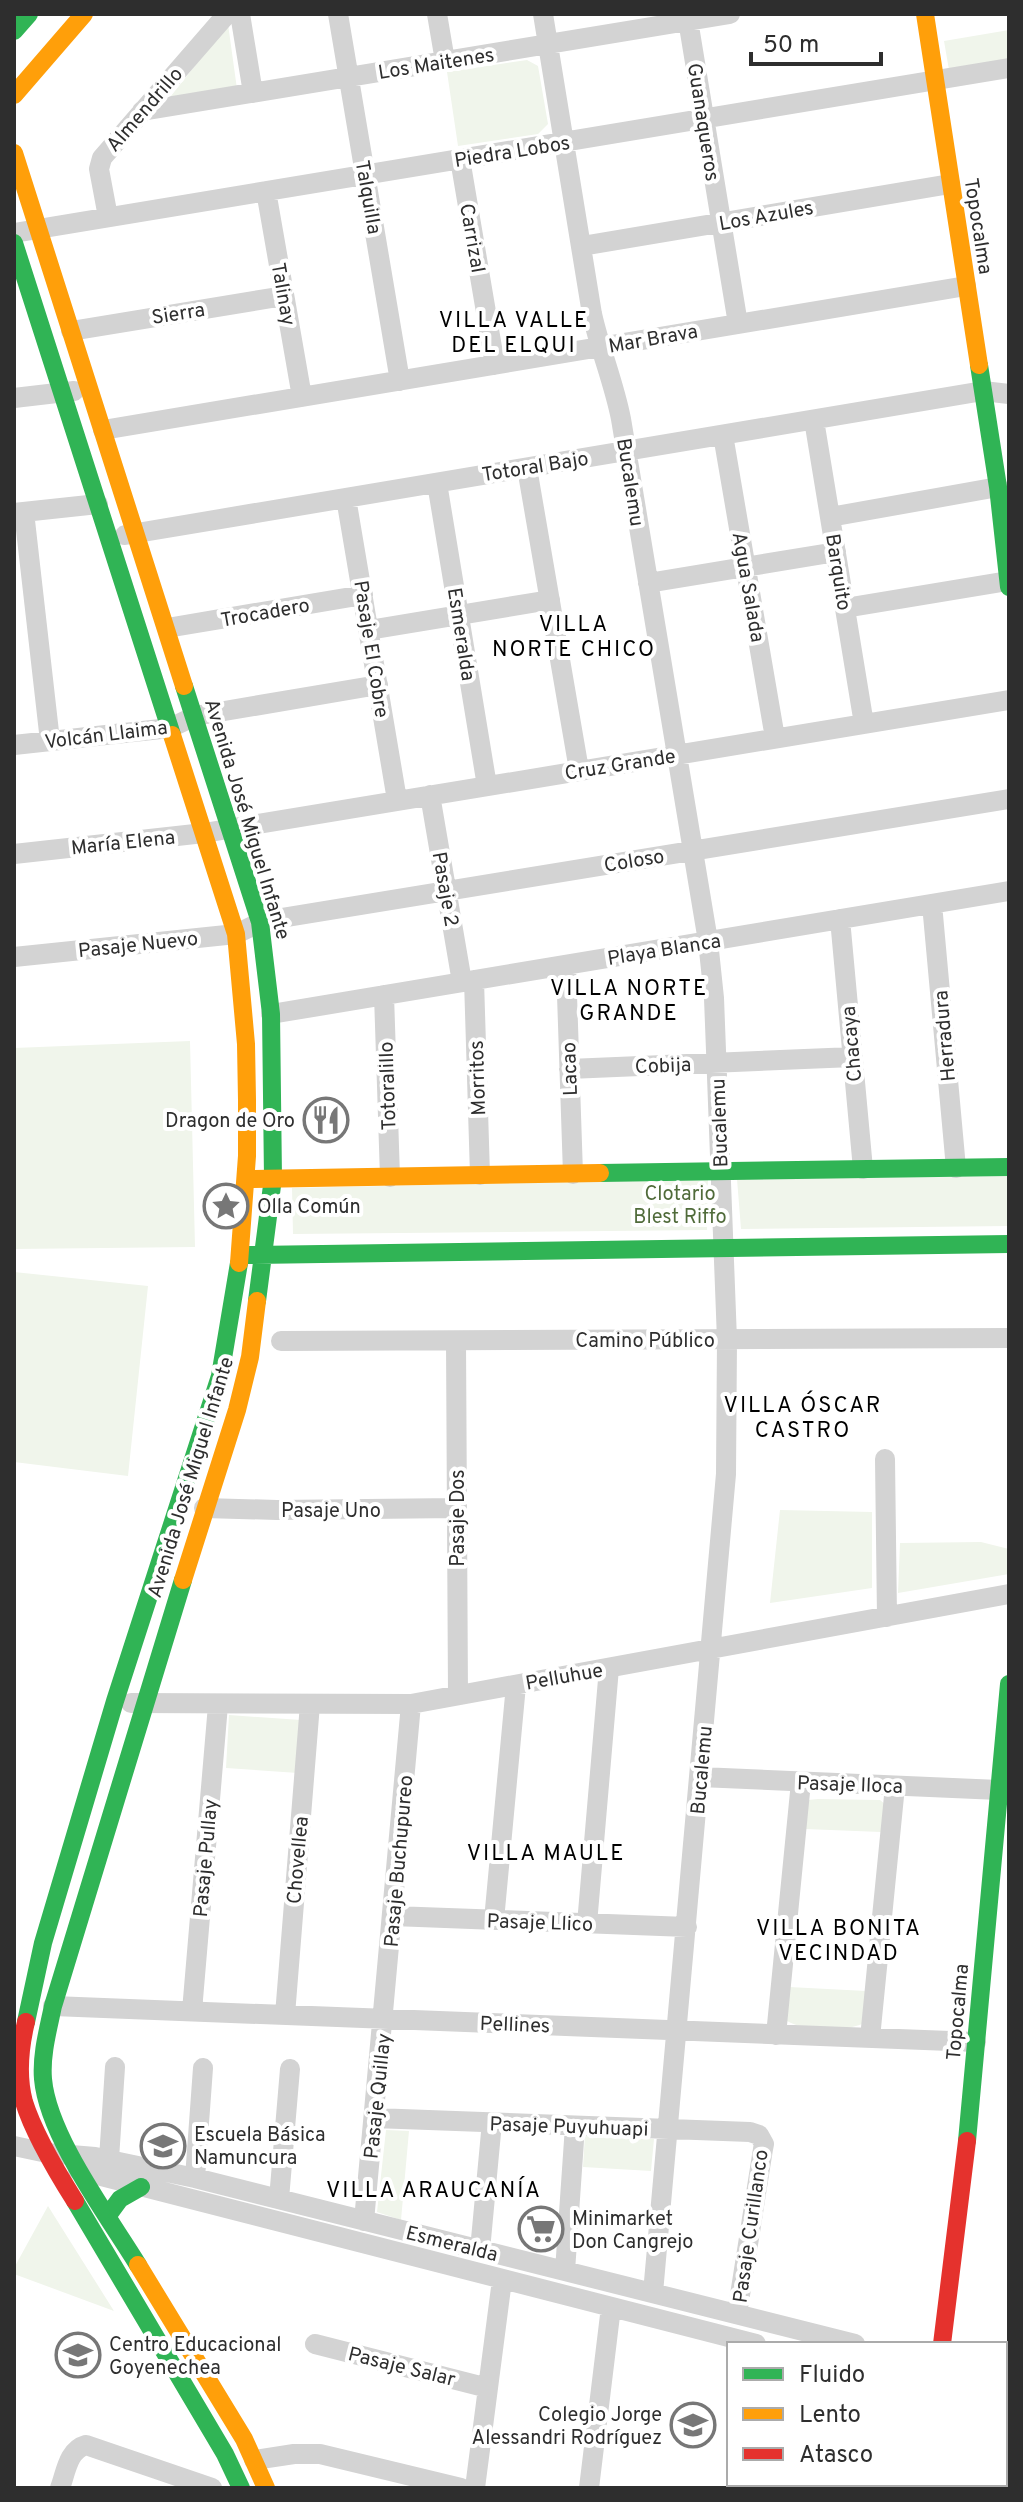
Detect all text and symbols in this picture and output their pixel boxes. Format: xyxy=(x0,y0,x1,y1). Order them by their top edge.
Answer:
scale bar xyxy=(751,16,881,66)
text: 50 m xyxy=(763,31,819,61)
street label: Los Maitenes xyxy=(376,43,496,87)
street label: Guanaqueros xyxy=(680,61,724,183)
street label: Almendrillo xyxy=(102,62,190,158)
street label: Piedra Lobos xyxy=(453,131,572,175)
street label: Talquilla xyxy=(348,158,386,236)
street label: Topocalma xyxy=(957,176,997,276)
street label: Los Azules xyxy=(717,196,816,238)
street label: Carrizal xyxy=(452,202,490,275)
street label: Talinay xyxy=(264,261,300,328)
street label: Sierra xyxy=(150,298,207,332)
district label: VILLA VALLE DEL ELQUI xyxy=(439,308,589,360)
street label: Mar Brava xyxy=(607,319,700,361)
street label: Bucalemu xyxy=(609,436,649,528)
street label: Totoral Bajo xyxy=(480,447,591,489)
street label: Agua Salada xyxy=(725,530,770,645)
street label: Barquito xyxy=(818,532,856,613)
street label: Pasaje El Cobre xyxy=(346,579,394,720)
street label: Esmeralda xyxy=(440,586,480,683)
street label: Trocadero xyxy=(219,593,312,635)
district label: VILLA NORTE CHICO xyxy=(492,612,656,664)
street label: Avenida José Miguel Infante xyxy=(197,696,295,943)
street label: Volcán Llaima xyxy=(43,716,169,756)
street label: Cruz Grande xyxy=(563,744,678,788)
street label: María Elena xyxy=(70,826,176,862)
street label: Coloso xyxy=(602,844,666,880)
street label: Pasaje 2 xyxy=(425,850,463,929)
street label: Pasaje Nuevo xyxy=(77,927,200,965)
street label: Playa Blanca xyxy=(606,929,723,973)
district label: VILLA NORTE GRANDE xyxy=(550,976,708,1028)
street label: Herradura xyxy=(929,989,963,1082)
street label: Chacaya xyxy=(837,1005,869,1083)
street label: Morritos xyxy=(465,1040,493,1116)
street label: Totoralillo xyxy=(374,1041,404,1131)
street label: Lacao xyxy=(557,1042,585,1096)
street label: Cobija xyxy=(634,1053,692,1081)
street label: Bucalemu xyxy=(706,1078,736,1168)
restaurant icon: Dragon de Oro xyxy=(302,1096,350,1144)
place label: Dragon de Oro xyxy=(165,1109,295,1135)
place icon: Olla Común xyxy=(202,1182,250,1230)
park label: Clotario Blest Riffo xyxy=(633,1182,727,1231)
place label: Olla Común xyxy=(257,1195,361,1221)
street label: Camino Público xyxy=(575,1329,715,1355)
street label: Avenida José Miguel Infante xyxy=(143,1354,241,1601)
district label: VILLA ÓSCAR CASTRO xyxy=(724,1390,882,1445)
street label: Pasaje Dos xyxy=(446,1469,472,1567)
street label: Pasaje Uno xyxy=(281,1499,381,1525)
street label: Pelluhue xyxy=(524,1658,605,1698)
street label: Bucalemu xyxy=(686,1725,720,1816)
street label: Pasaje Iloca xyxy=(796,1771,903,1801)
street label: Pasaje Buchupureo xyxy=(380,1774,420,1948)
street label: Pasaje Pullay xyxy=(189,1798,225,1918)
street label: Chovellea xyxy=(282,1815,316,1905)
district label: VILLA MAULE xyxy=(467,1841,625,1868)
street label: Pasaje Llico xyxy=(486,1909,594,1939)
district label: VILLA BONITA VECINDAD xyxy=(756,1916,922,1968)
street label: Topocalma xyxy=(942,1963,976,2062)
street label: Pellines xyxy=(479,2012,551,2040)
street label: Pasaje Quillay xyxy=(359,2032,399,2160)
street label: Pasaje Puyuhuapi xyxy=(489,2112,649,2144)
school or university icon: Escuela Básica Namuncura xyxy=(139,2122,187,2170)
place label: Escuela Básica Namuncura xyxy=(194,2123,325,2172)
street label: Pasaje Curillanco xyxy=(728,2148,776,2305)
district label: VILLA ARAUCANÍA xyxy=(326,2176,542,2205)
supermarket icon: Minimarket Don Cangrejo xyxy=(517,2205,565,2253)
place label: Minimarket Don Cangrejo xyxy=(572,2207,693,2256)
street label: Esmeralda xyxy=(403,2221,500,2269)
school or university icon: Centro Educacional Goyenechea xyxy=(54,2331,102,2379)
place label: Centro Educacional Goyenechea xyxy=(109,2333,281,2382)
street label: Pasaje Salar xyxy=(345,2342,458,2394)
legend xyxy=(727,2342,1007,2486)
text: Fluido xyxy=(799,2361,865,2391)
school or university icon: Colegio Jorge Alessandri Rodríguez xyxy=(669,2401,717,2449)
text: Lento xyxy=(799,2401,861,2431)
place label: Colegio Jorge Alessandri Rodríguez xyxy=(472,2403,662,2452)
text: Atasco xyxy=(799,2441,873,2471)

